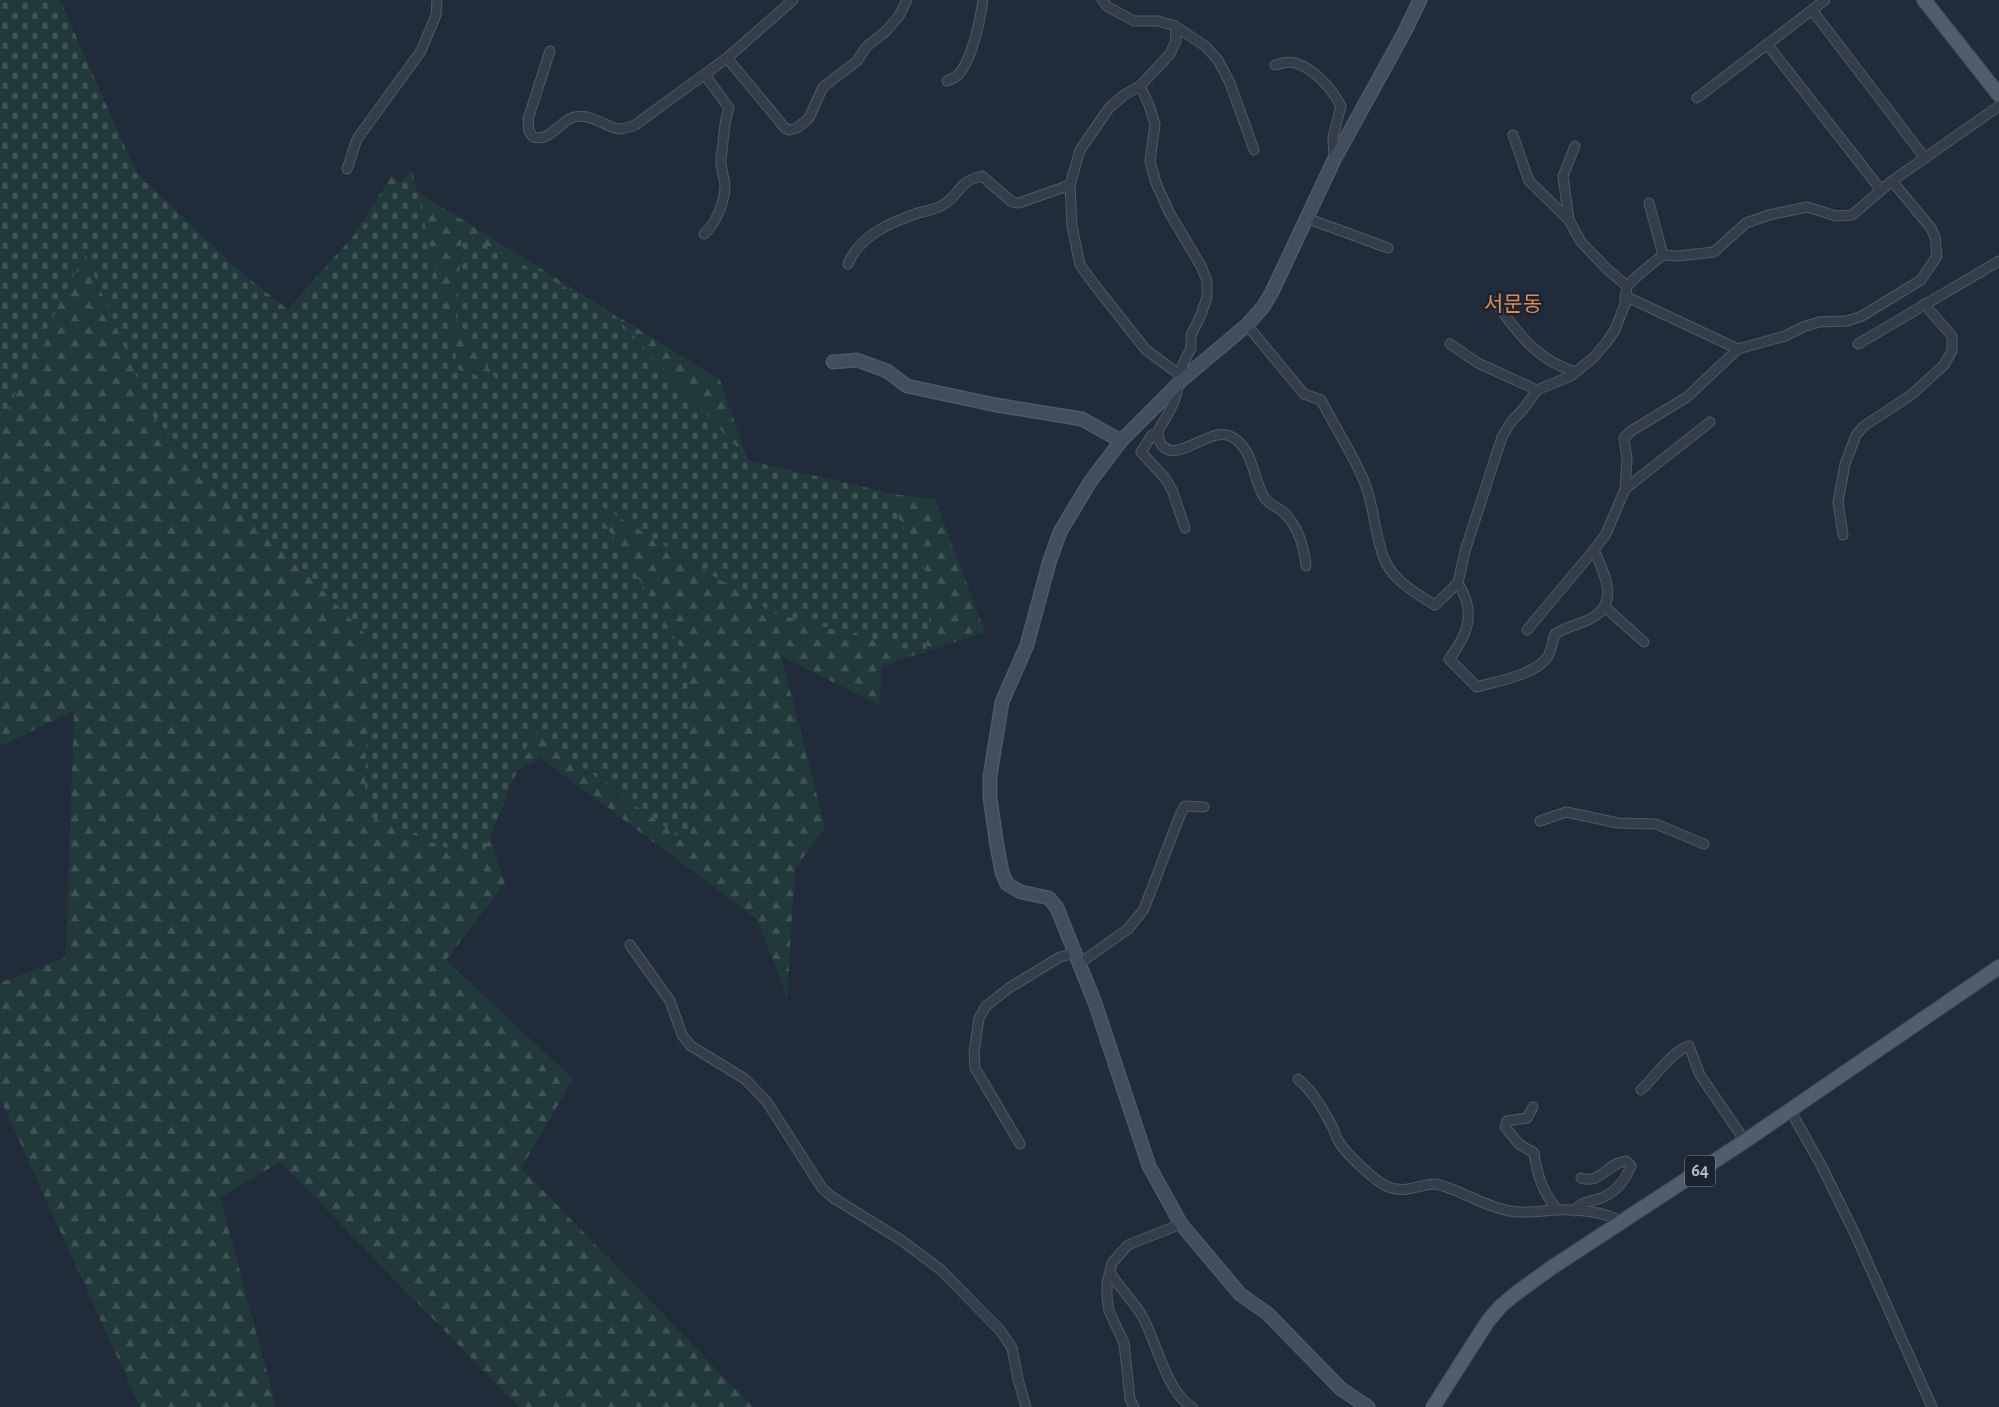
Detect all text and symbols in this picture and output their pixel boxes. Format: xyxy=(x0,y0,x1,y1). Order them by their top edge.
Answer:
district label: 서문동 xyxy=(1484,293,1542,315)
road number: 64 xyxy=(1685,1156,1715,1186)

